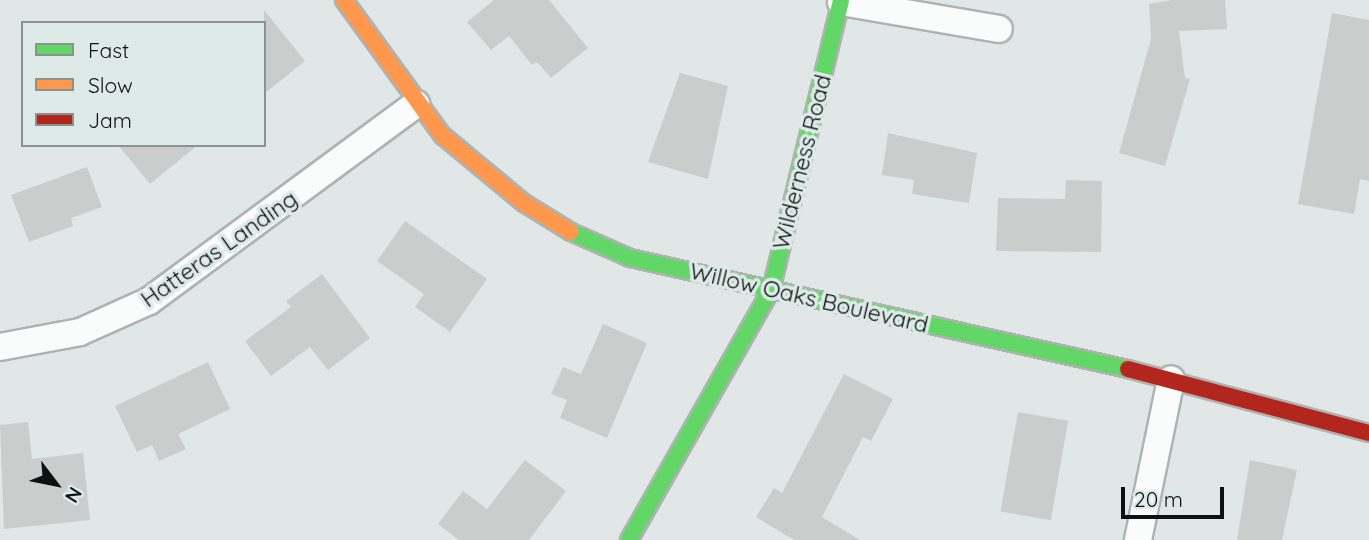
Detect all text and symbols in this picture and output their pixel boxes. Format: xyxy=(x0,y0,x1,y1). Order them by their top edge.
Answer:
legend xyxy=(21,21,266,147)
text: Fast xyxy=(88,37,129,63)
text: Slow xyxy=(88,72,133,98)
street label: Wilderness Road xyxy=(767,72,837,252)
text: Jam xyxy=(88,107,132,133)
street label: Hatteras Landing xyxy=(136,185,302,313)
street label: Willow Oaks Boulevard xyxy=(687,257,931,339)
north arrow xyxy=(21,449,91,519)
scale bar xyxy=(1124,474,1227,518)
text: N xyxy=(60,483,88,507)
text: 20 m xyxy=(1134,486,1183,512)

